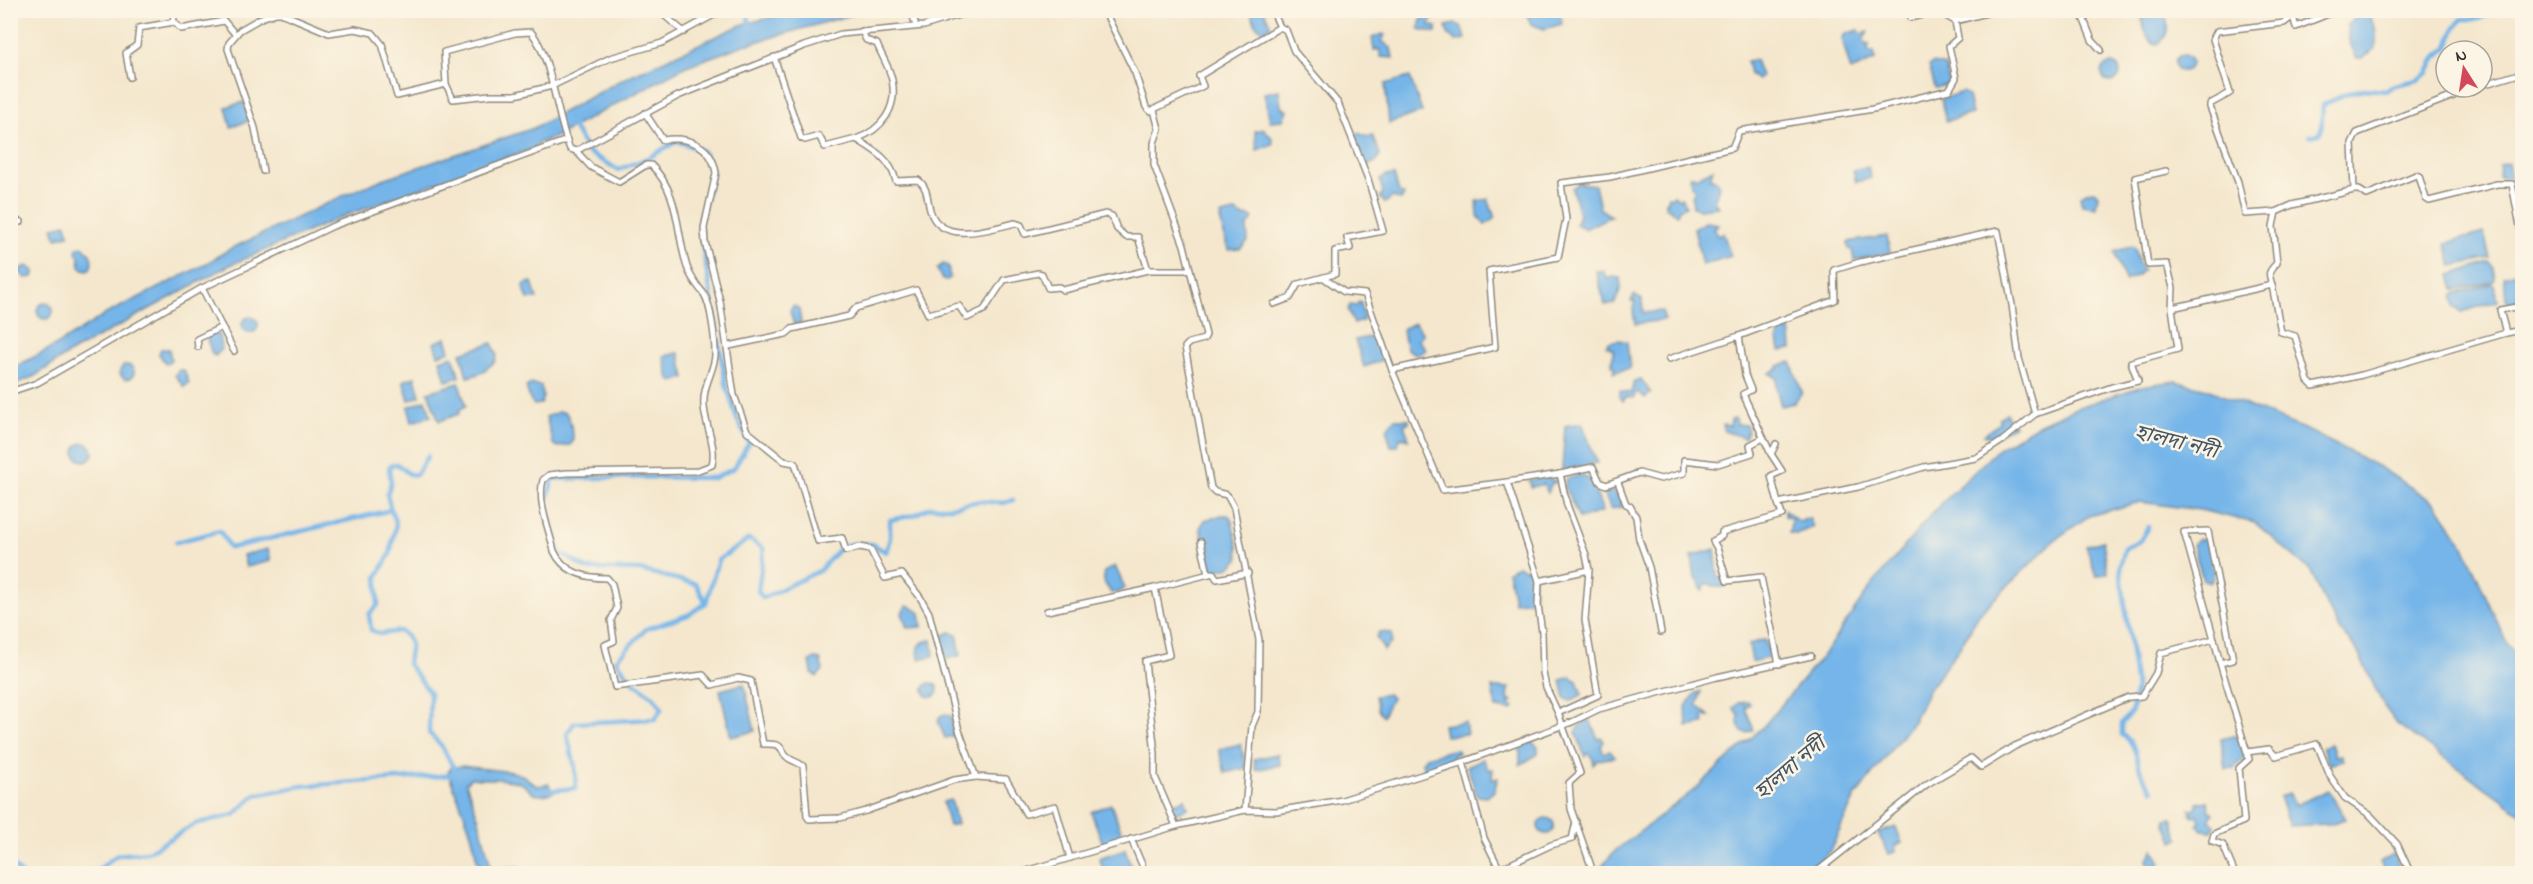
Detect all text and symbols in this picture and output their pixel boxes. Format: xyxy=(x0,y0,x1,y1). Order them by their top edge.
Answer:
north arrow xyxy=(2434,39,2494,99)
text: N xyxy=(2454,43,2469,69)
water label: হালদা নদী xyxy=(2131,418,2225,469)
water label: হালদা নদী xyxy=(1749,728,1836,808)

